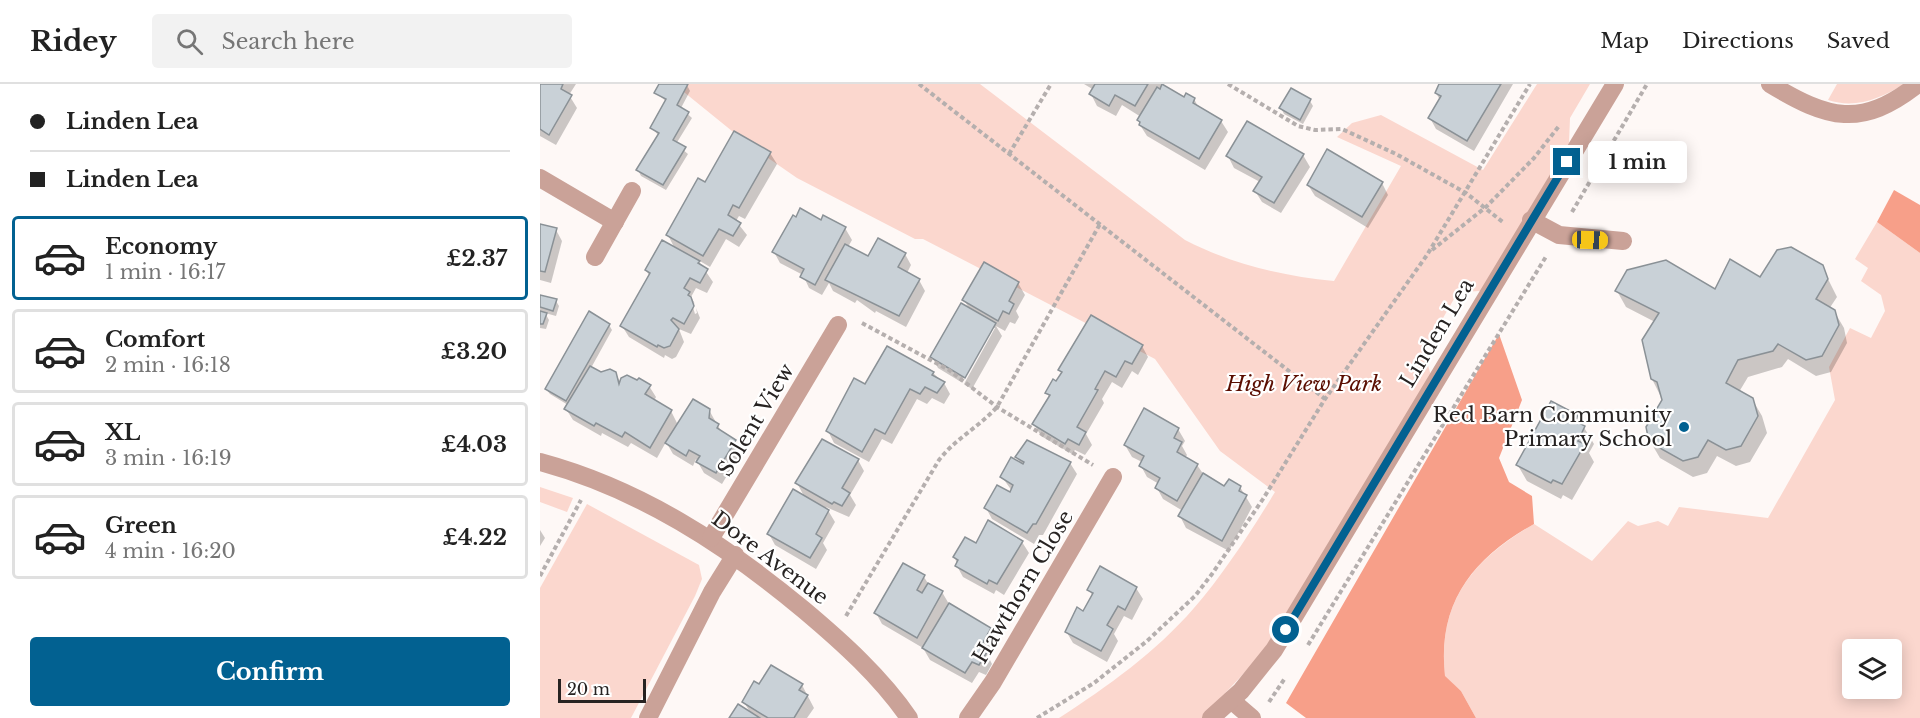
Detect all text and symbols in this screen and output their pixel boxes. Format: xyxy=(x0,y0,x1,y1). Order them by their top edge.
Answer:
search box xyxy=(152,14,572,68)
text: Ridey xyxy=(30,24,116,59)
icon: search xyxy=(173,25,206,58)
text: Search here xyxy=(221,28,355,55)
text: Map xyxy=(1600,28,1649,54)
text: Directions xyxy=(1682,28,1794,54)
text: Saved xyxy=(1827,28,1890,54)
text: Linden Lea xyxy=(66,108,199,135)
callout: 1 min xyxy=(1588,141,1687,183)
route end xyxy=(1553,148,1580,175)
text: 1 min xyxy=(1609,150,1666,174)
text: Linden Lea xyxy=(66,166,199,193)
car xyxy=(1572,230,1608,250)
icon: car xyxy=(33,231,87,285)
text: Economy xyxy=(105,233,217,260)
text: £2.37 xyxy=(446,245,507,272)
text: 1 min · 16:17 xyxy=(105,260,225,284)
street label: Linden Lea xyxy=(1394,273,1480,392)
icon: car xyxy=(33,324,87,378)
text: Comfort xyxy=(105,326,205,353)
text: £3.20 xyxy=(441,338,507,365)
text: 2 min · 16:18 xyxy=(105,353,231,377)
street label: Solent View xyxy=(712,359,800,481)
park label: High View Park xyxy=(1225,371,1382,397)
place label: Red Barn Community Primary School xyxy=(1432,402,1673,452)
icon: car xyxy=(33,417,87,471)
text: XL xyxy=(105,419,140,446)
marker: Red Barn Community Primary School xyxy=(1677,420,1691,434)
text: £4.03 xyxy=(441,431,507,458)
text: 3 min · 16:19 xyxy=(105,446,232,470)
street label: Dore Avenue xyxy=(707,506,833,610)
street label: Hawthorn Close xyxy=(967,506,1079,668)
icon: car xyxy=(33,510,87,564)
text: Green xyxy=(105,512,177,539)
text: £4.22 xyxy=(442,524,507,551)
text: 4 min · 16:20 xyxy=(105,539,236,563)
route start xyxy=(1272,616,1299,643)
button: Confirm xyxy=(30,637,510,706)
map controls xyxy=(1842,639,1902,699)
button: layers xyxy=(1842,639,1902,699)
scale bar xyxy=(558,676,646,704)
text: 20 m xyxy=(567,679,610,699)

